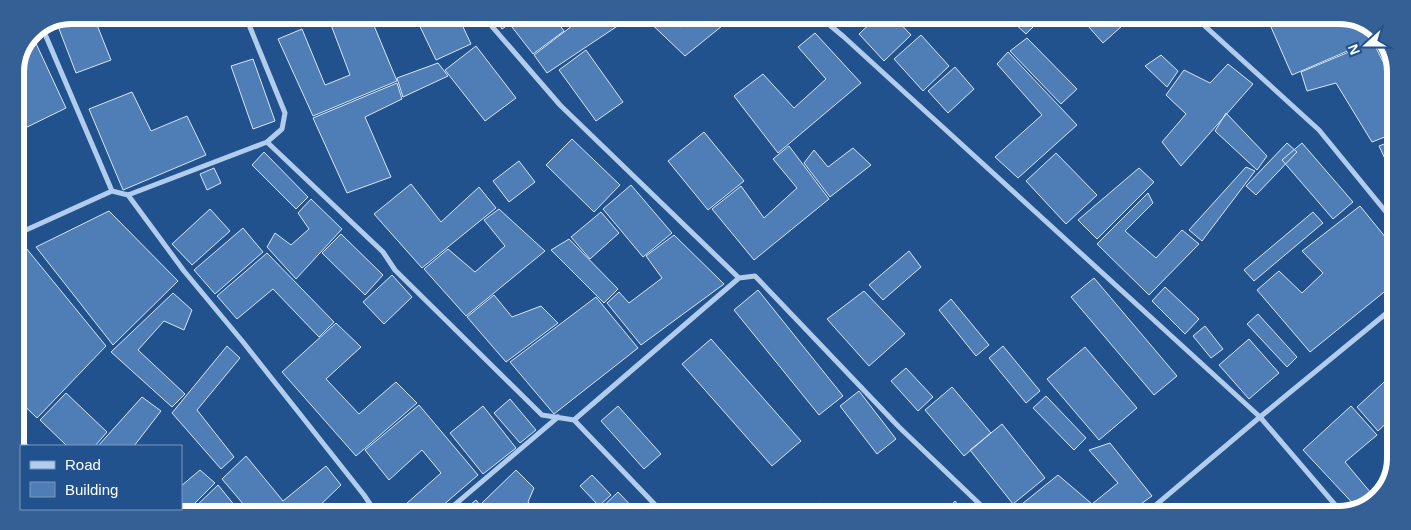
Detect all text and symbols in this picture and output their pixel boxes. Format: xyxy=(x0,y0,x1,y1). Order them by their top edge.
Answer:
north arrow xyxy=(1341,20,1391,70)
text: N xyxy=(1345,42,1363,57)
legend xyxy=(20,445,182,510)
text: Road xyxy=(65,456,101,473)
text: Building xyxy=(65,481,118,498)

